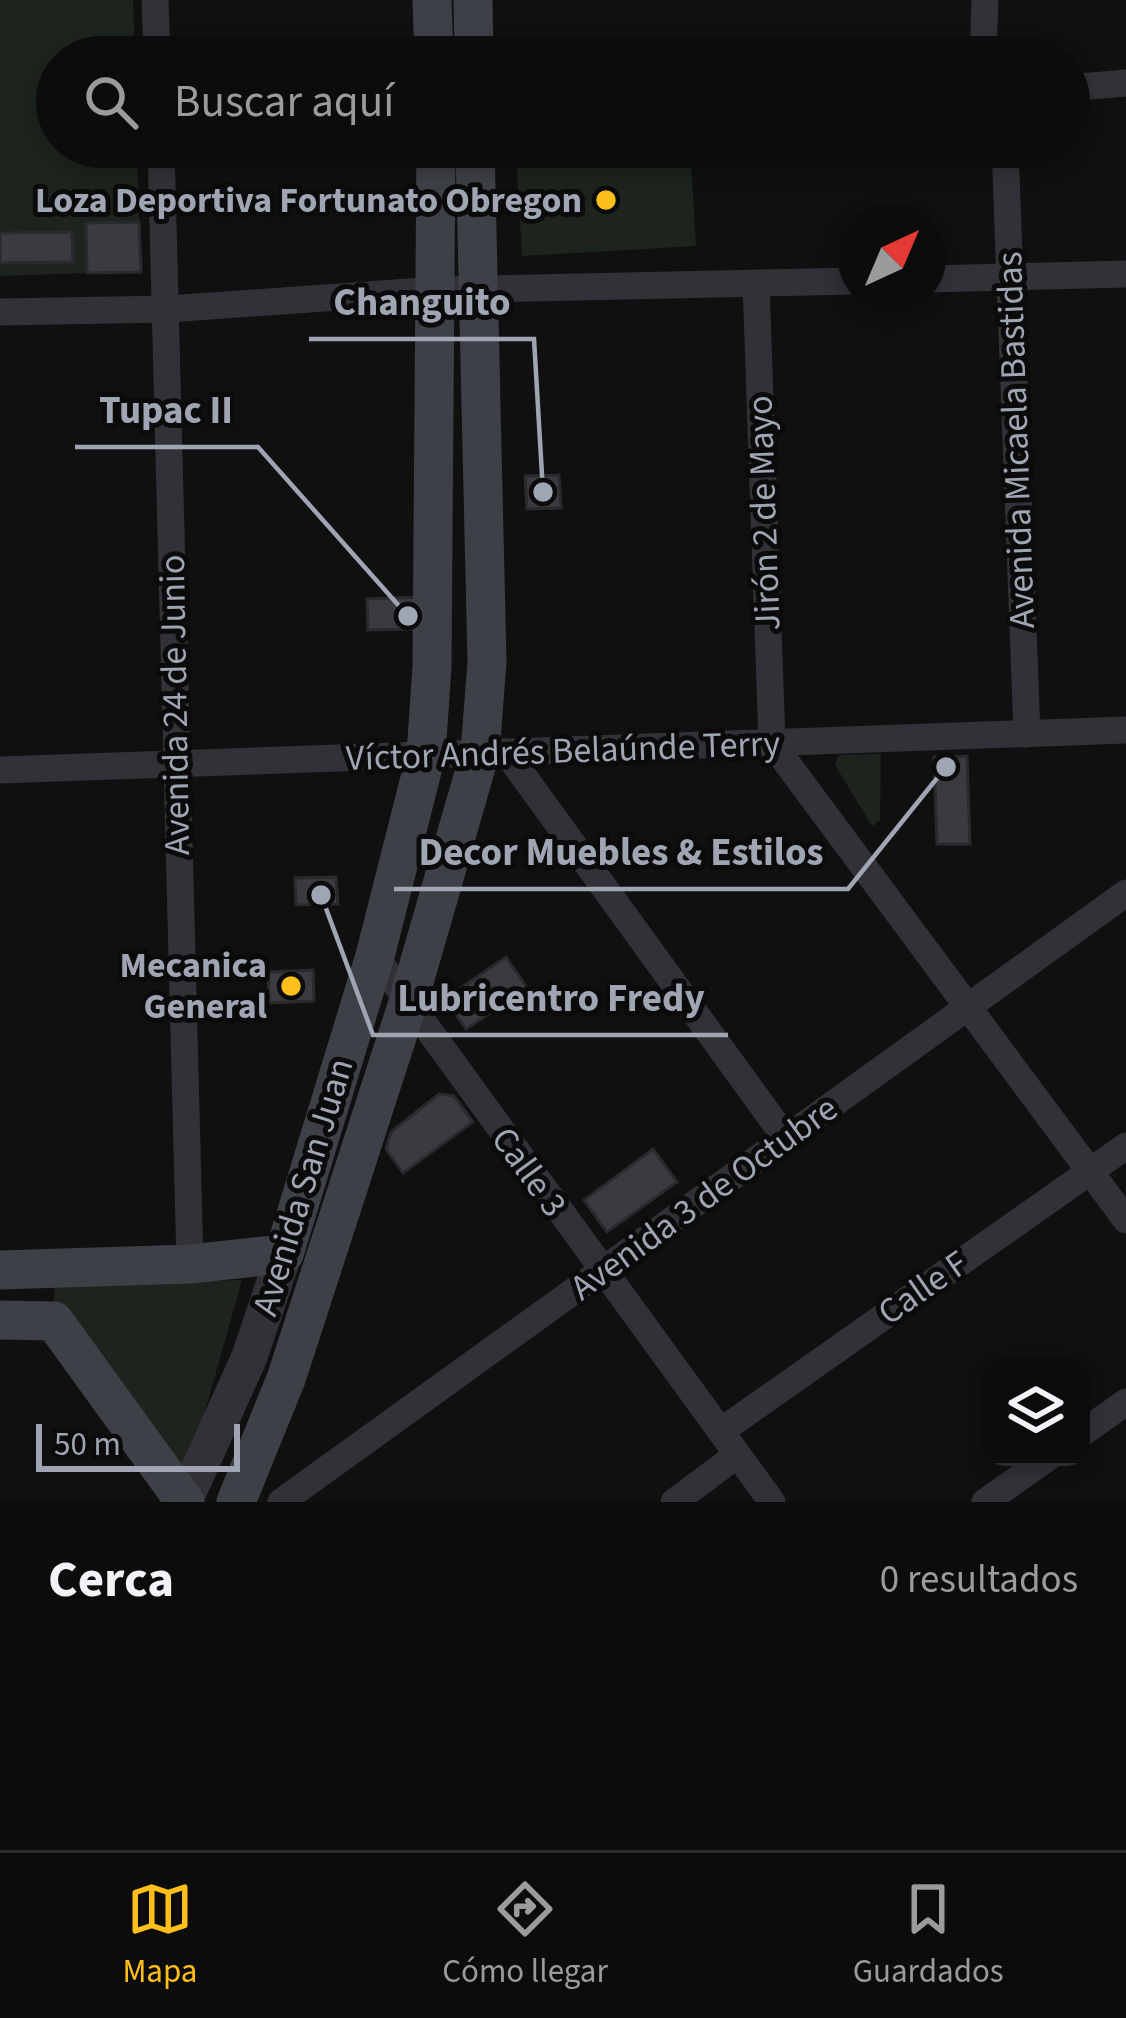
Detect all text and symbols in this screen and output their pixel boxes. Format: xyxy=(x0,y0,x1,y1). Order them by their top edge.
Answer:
search box xyxy=(36,36,1090,168)
icon: search xyxy=(78,69,144,135)
text: Buscar aquí xyxy=(174,70,394,134)
place label: Loza Deportiva Fortunato Obregon xyxy=(35,175,582,226)
marker: Loza Deportiva Fortunato Obregon xyxy=(593,187,619,213)
north arrow xyxy=(838,204,946,312)
street label: Avenida Micaela Bastidas xyxy=(984,251,1048,629)
callout: Changuito xyxy=(309,264,534,339)
text: Changuito xyxy=(333,275,511,331)
callout: Tupac II xyxy=(75,372,258,447)
text: Tupac II xyxy=(99,383,233,439)
street label: Jirón 2 de Mayo xyxy=(734,395,794,631)
street label: Avenida 24 de Junio xyxy=(147,554,203,856)
street label: Víctor Andrés Belaúnde Terry xyxy=(345,718,781,784)
callout: Decor Muebles & Estilos xyxy=(394,814,848,889)
text: Decor Muebles & Estilos xyxy=(418,825,824,881)
place label: Mecanica General xyxy=(119,940,267,1032)
callout: Lubricentro Fredy xyxy=(373,960,728,1035)
text: Lubricentro Fredy xyxy=(397,971,705,1027)
marker: Mecanica General xyxy=(278,973,304,999)
street label: Avenida San Juan xyxy=(240,1052,366,1322)
street label: Avenida 3 de Octubre xyxy=(560,1083,848,1313)
street label: Calle 3 xyxy=(479,1117,579,1227)
street label: Calle F xyxy=(867,1238,979,1338)
map controls xyxy=(982,1358,1090,1466)
button: layers xyxy=(982,1358,1090,1466)
scale bar xyxy=(36,1418,240,1471)
text: 50 m xyxy=(54,1421,121,1468)
text: Cerca xyxy=(48,1544,174,1616)
text: 0 resultados xyxy=(880,1552,1078,1608)
tab: Mapa xyxy=(122,1876,198,1995)
tab: Cómo llegar xyxy=(442,1876,608,1995)
tab: Guardados xyxy=(853,1876,1004,1995)

